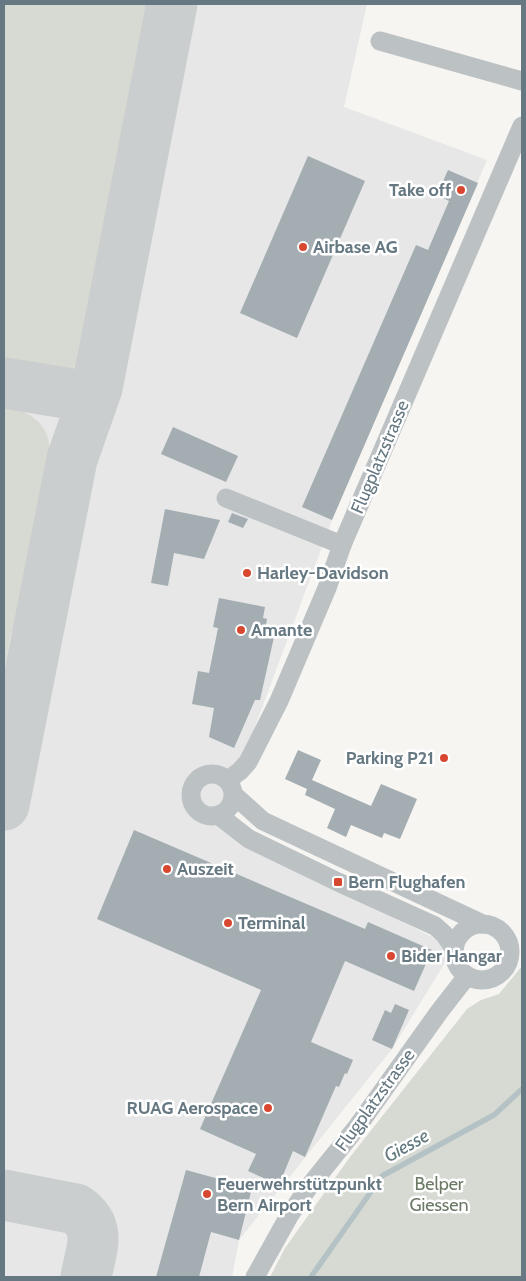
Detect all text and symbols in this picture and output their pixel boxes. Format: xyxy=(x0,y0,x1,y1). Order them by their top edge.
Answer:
place label: Take off xyxy=(389,179,451,201)
marker: Take off xyxy=(455,184,467,196)
place label: Airbase AG xyxy=(313,236,398,258)
marker: Airbase AG xyxy=(297,241,309,253)
street label: Flugplatzstrasse xyxy=(346,397,414,517)
place label: Harley-Davidson xyxy=(257,562,389,584)
marker: Harley-Davidson xyxy=(241,567,253,579)
place label: Amante xyxy=(251,619,312,641)
marker: Amante xyxy=(235,624,247,636)
place label: Parking P21 xyxy=(346,747,434,769)
marker: Parking P21 xyxy=(438,752,450,764)
place label: Auszeit xyxy=(177,858,234,880)
marker: Auszeit xyxy=(161,863,173,875)
place label: Bern Flughafen xyxy=(348,871,465,893)
marker: Bern Flughafen xyxy=(332,876,344,888)
place label: Terminal xyxy=(238,912,306,934)
marker: Terminal xyxy=(222,917,234,929)
place label: Bider Hangar xyxy=(401,945,502,967)
marker: Bider Hangar xyxy=(385,950,397,962)
street label: Flugplatzstrasse xyxy=(330,1045,420,1155)
place label: RUAG Aerospace xyxy=(126,1097,258,1119)
marker: RUAG Aerospace xyxy=(262,1102,274,1114)
water label: Giesse xyxy=(380,1124,433,1167)
place label: Feuerwehrstützpunkt Bern Airport xyxy=(217,1173,382,1216)
park label: Belper Giessen xyxy=(409,1173,469,1216)
marker: Feuerwehrstützpunkt Bern Airport xyxy=(201,1188,213,1200)

